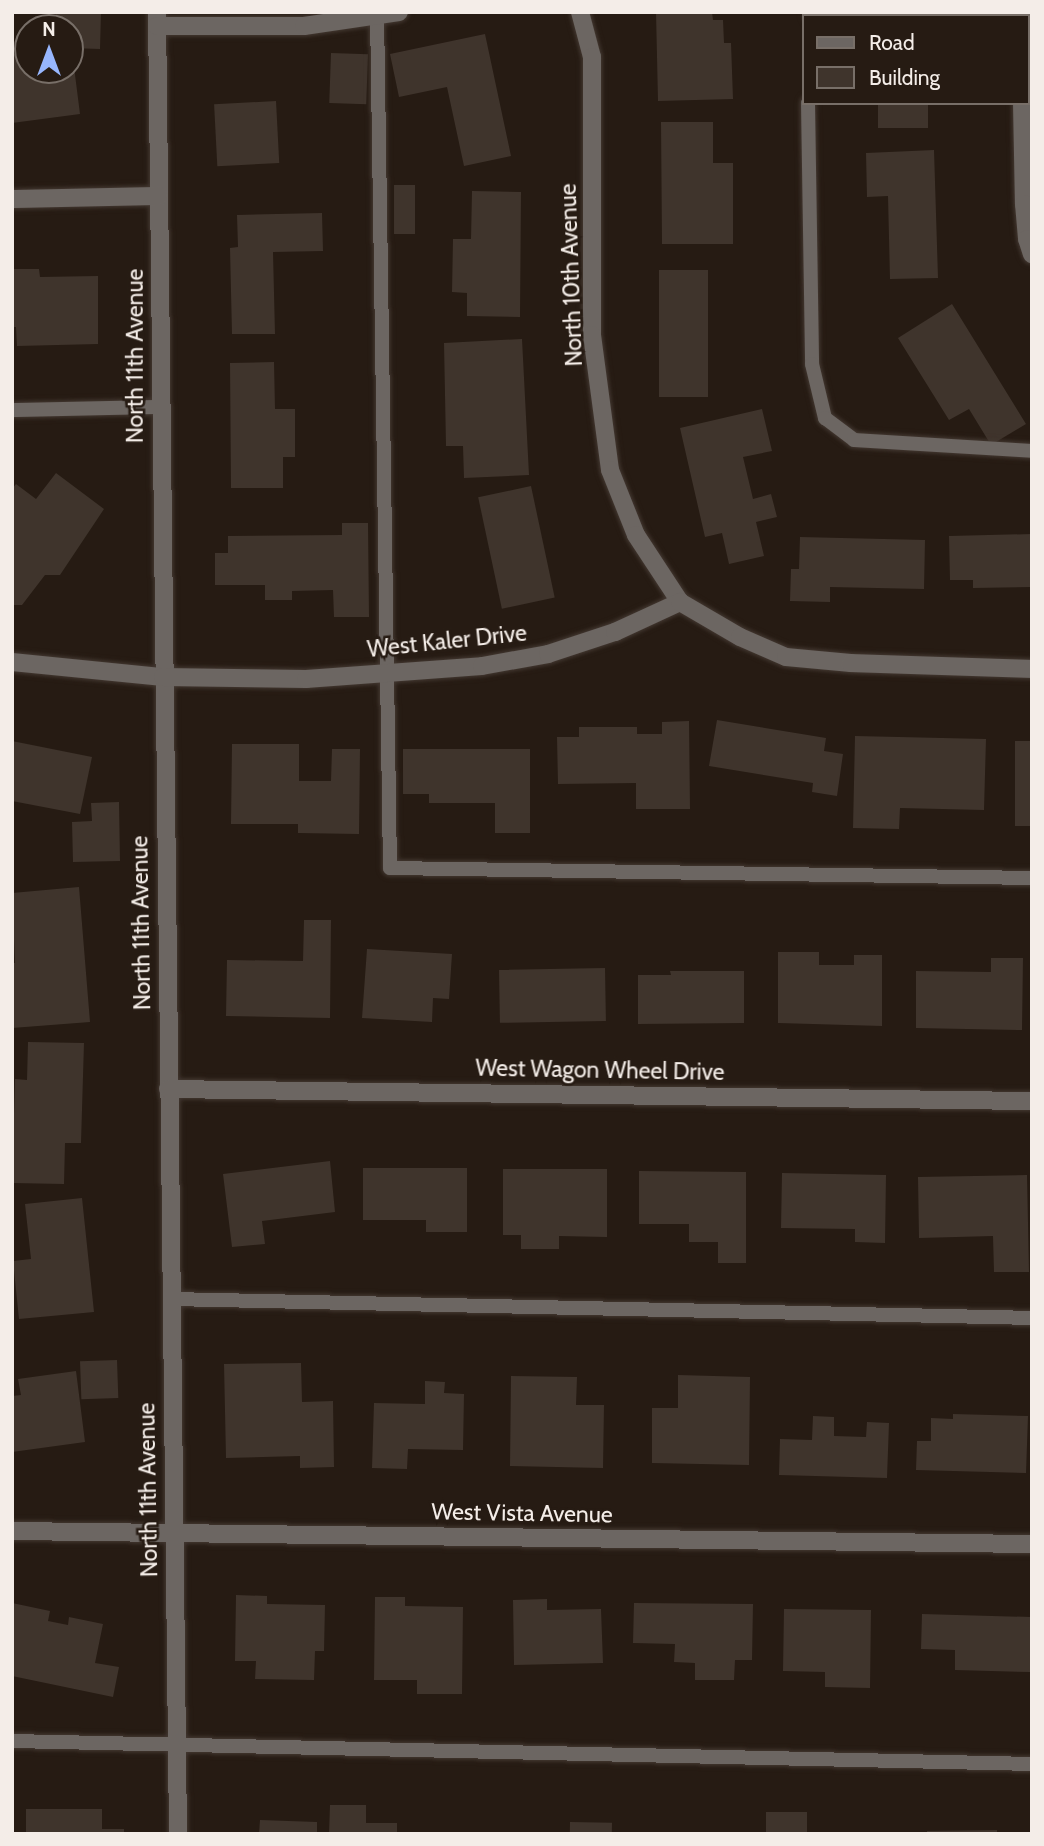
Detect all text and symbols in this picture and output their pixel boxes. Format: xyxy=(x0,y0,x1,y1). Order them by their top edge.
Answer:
north arrow xyxy=(14,14,84,84)
legend xyxy=(802,14,1030,105)
text: N xyxy=(42,18,56,41)
text: Road xyxy=(869,30,915,55)
text: Building xyxy=(869,65,940,90)
street label: North 10th Avenue xyxy=(554,183,588,367)
street label: North 11th Avenue xyxy=(121,269,149,443)
street label: West Kaler Drive xyxy=(366,619,528,663)
street label: North 11th Avenue xyxy=(126,836,156,1010)
street label: West Wagon Wheel Drive xyxy=(475,1054,725,1086)
street label: North 11th Avenue xyxy=(133,1403,163,1577)
street label: West Vista Avenue xyxy=(431,1498,613,1528)

